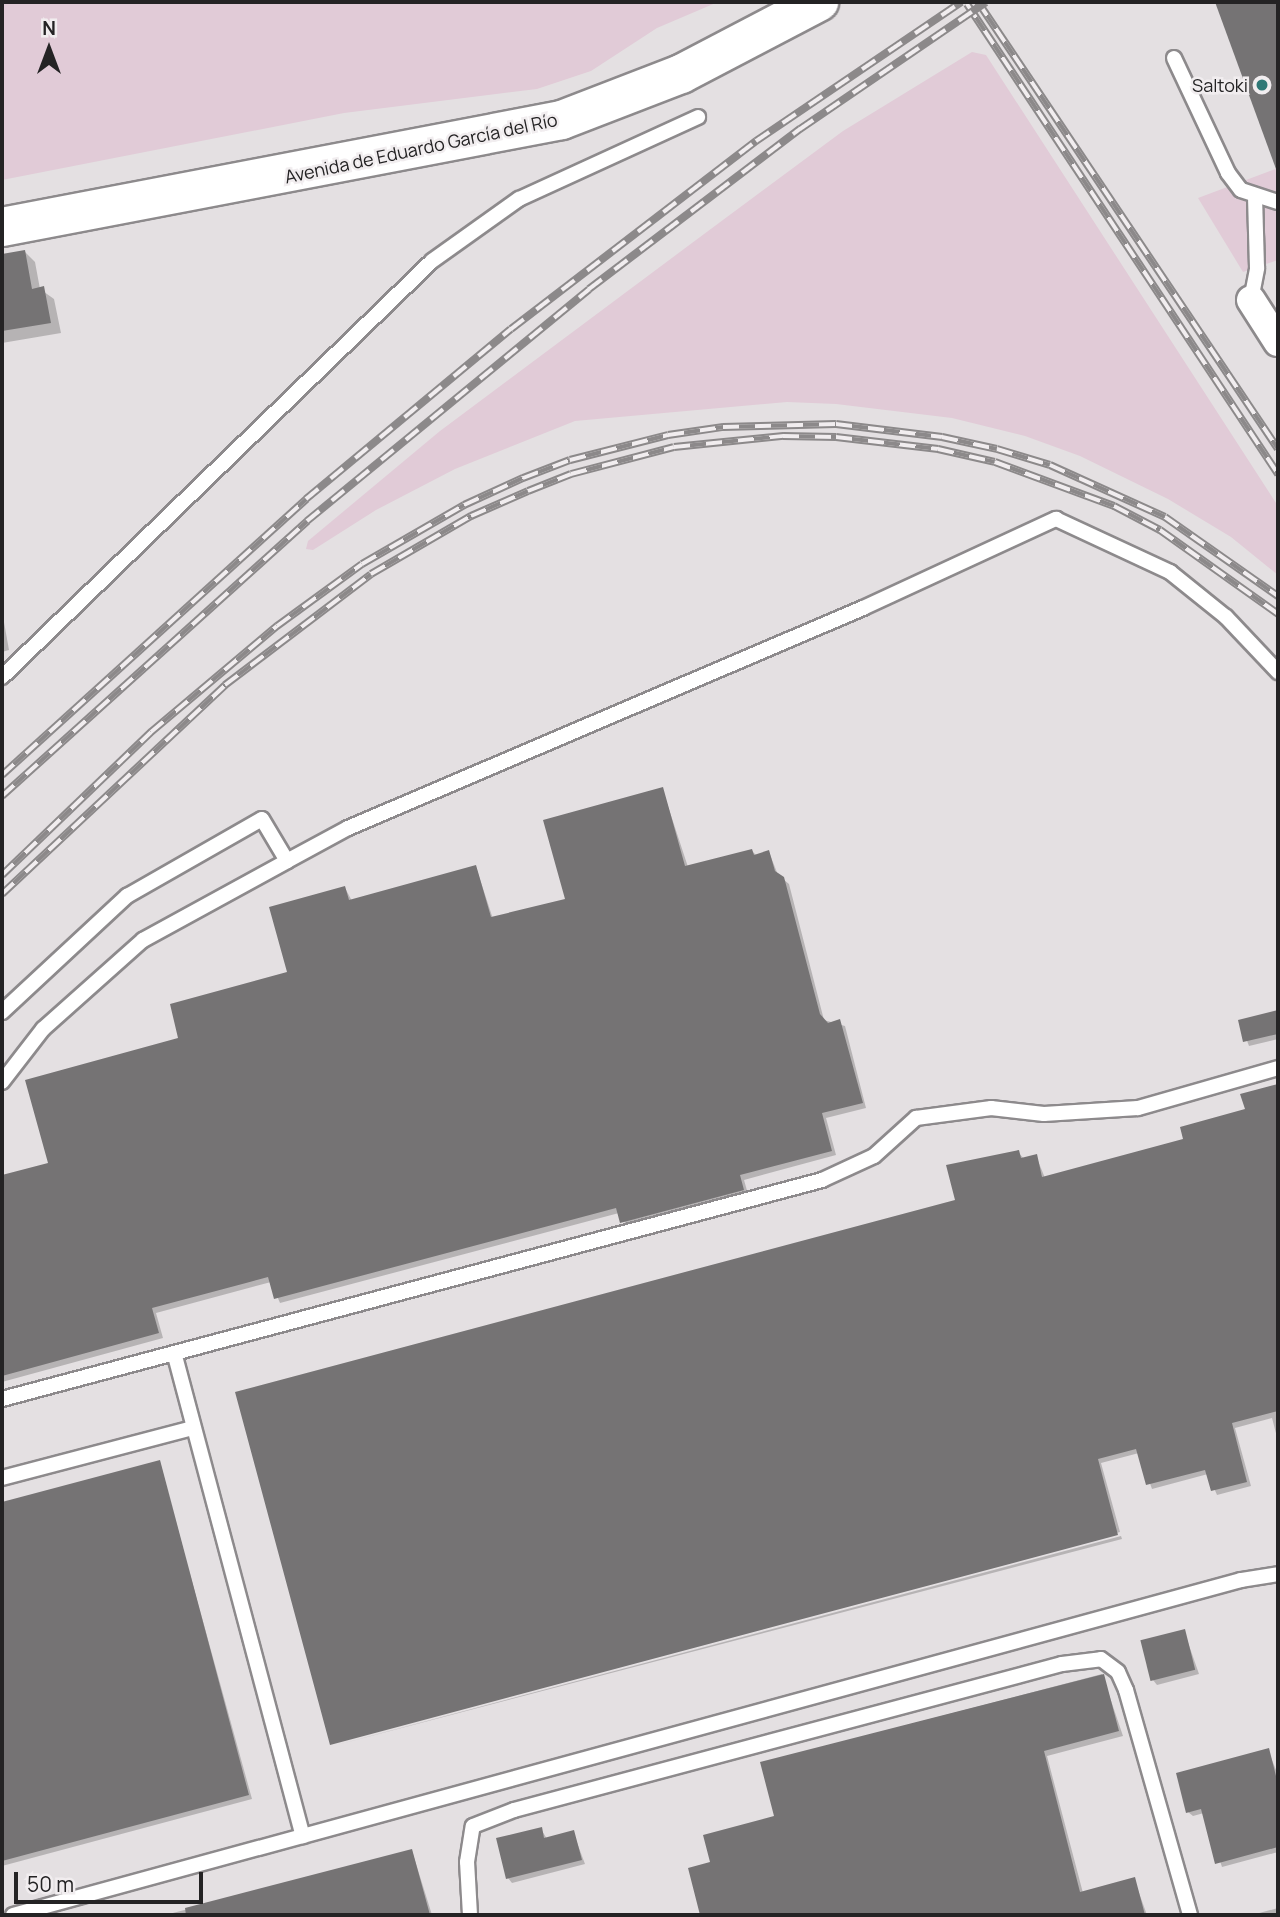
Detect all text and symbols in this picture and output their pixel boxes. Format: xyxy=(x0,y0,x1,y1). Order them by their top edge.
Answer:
north arrow xyxy=(14,14,84,84)
text: N xyxy=(42,15,56,41)
place label: Saltoki xyxy=(1192,74,1248,96)
marker: Saltoki xyxy=(1254,77,1270,93)
street label: Avenida de Eduardo García del Río xyxy=(283,109,559,187)
scale bar xyxy=(18,1857,206,1901)
text: 50 m xyxy=(27,1870,74,1898)

